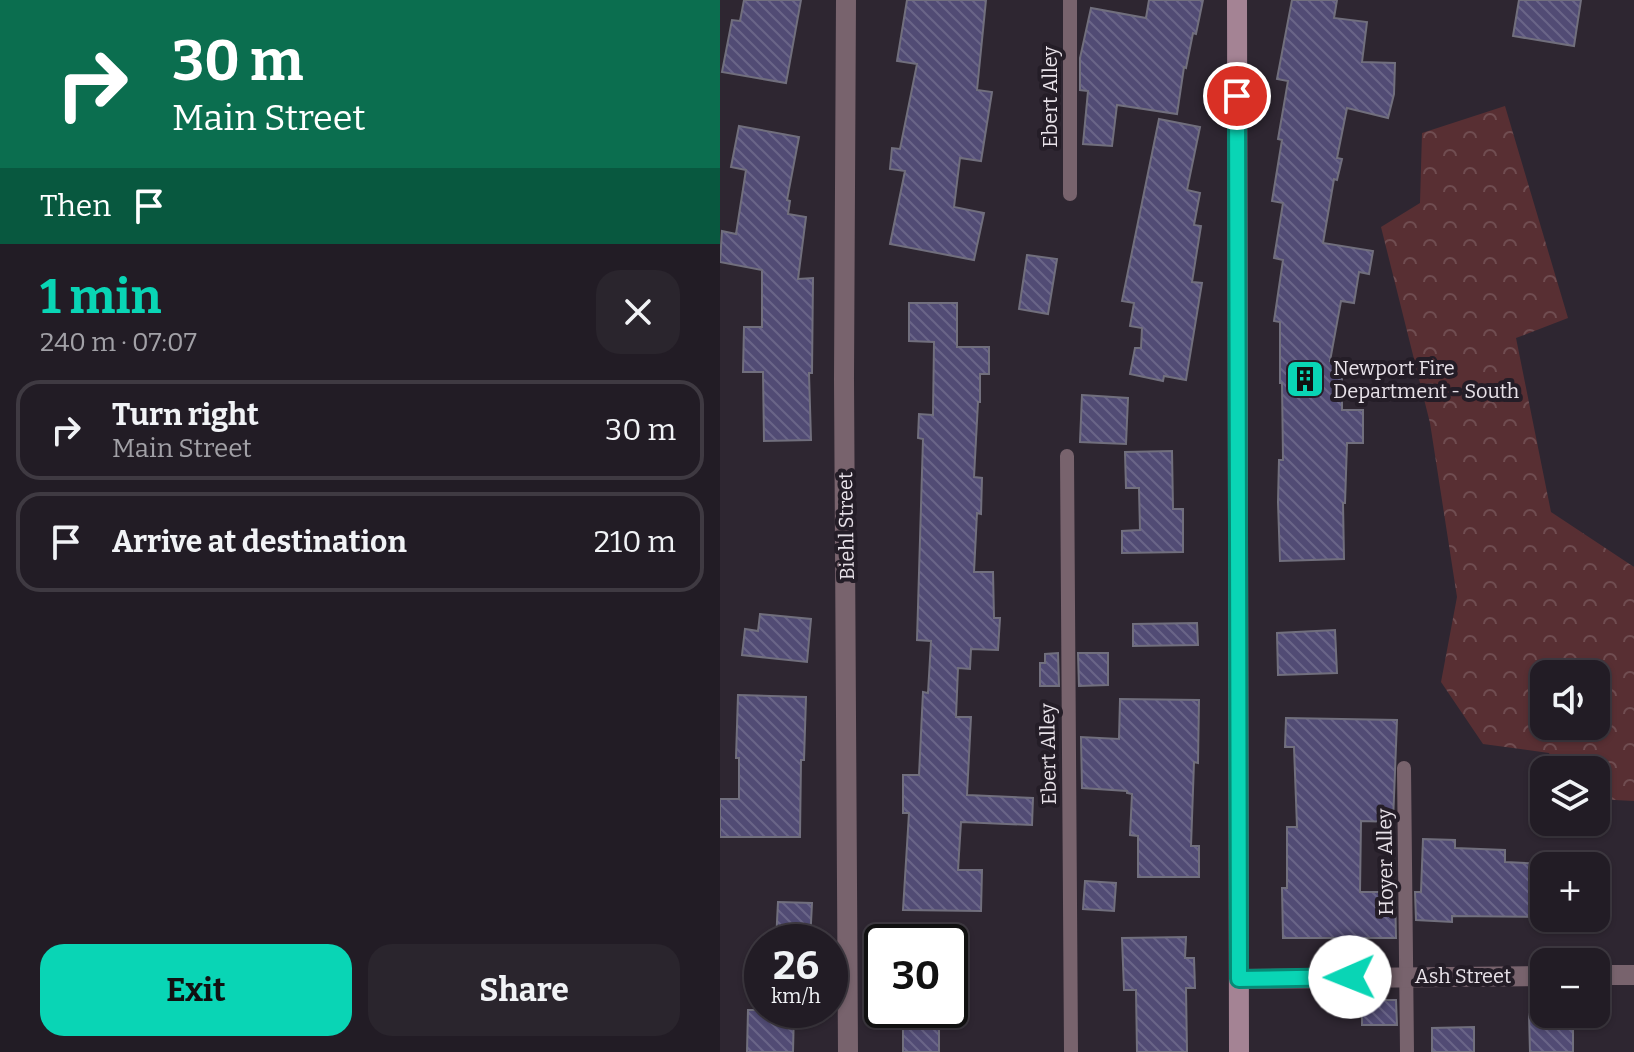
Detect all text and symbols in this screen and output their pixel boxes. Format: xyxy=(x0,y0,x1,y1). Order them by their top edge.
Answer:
text: 30 m xyxy=(172,28,303,95)
icon: right xyxy=(40,32,144,136)
street label: Ebert Alley xyxy=(1038,46,1062,148)
pin xyxy=(1203,62,1271,130)
icon: arrive xyxy=(1215,74,1259,118)
text: Main Street xyxy=(172,96,366,140)
icon: arrive xyxy=(127,184,171,228)
text: Then xyxy=(40,188,111,224)
text: 1 min xyxy=(40,268,161,326)
button: close xyxy=(596,270,680,354)
text: 240 m · 07:07 xyxy=(40,327,197,358)
place label: Newport Fire Department - South xyxy=(1333,356,1520,403)
building icon: Newport Fire Department - South xyxy=(1284,358,1326,400)
text: Turn right xyxy=(112,397,259,433)
icon: right xyxy=(44,408,88,452)
text: 30 m xyxy=(605,412,676,448)
text: Main Street xyxy=(112,433,252,464)
street label: Biehl Street xyxy=(833,472,859,580)
icon: arrive xyxy=(44,520,88,564)
text: Arrive at destination xyxy=(112,524,407,560)
text: 210 m xyxy=(594,524,676,560)
map controls xyxy=(1530,660,1610,1028)
button: sound xyxy=(1530,660,1610,740)
street label: Ebert Alley xyxy=(1035,703,1061,805)
button: layers xyxy=(1530,756,1610,836)
street label: Hoyer Alley xyxy=(1372,808,1398,916)
button: + xyxy=(1530,852,1610,932)
speed limit sign: 30 xyxy=(864,924,968,1028)
position arrow xyxy=(1308,935,1392,1019)
text: 26 xyxy=(773,942,819,990)
button: Exit xyxy=(40,944,352,1036)
button: Share xyxy=(368,944,680,1036)
button: − xyxy=(1530,948,1610,1028)
street label: Ash Street xyxy=(1415,964,1511,988)
text: km/h xyxy=(771,984,821,1008)

